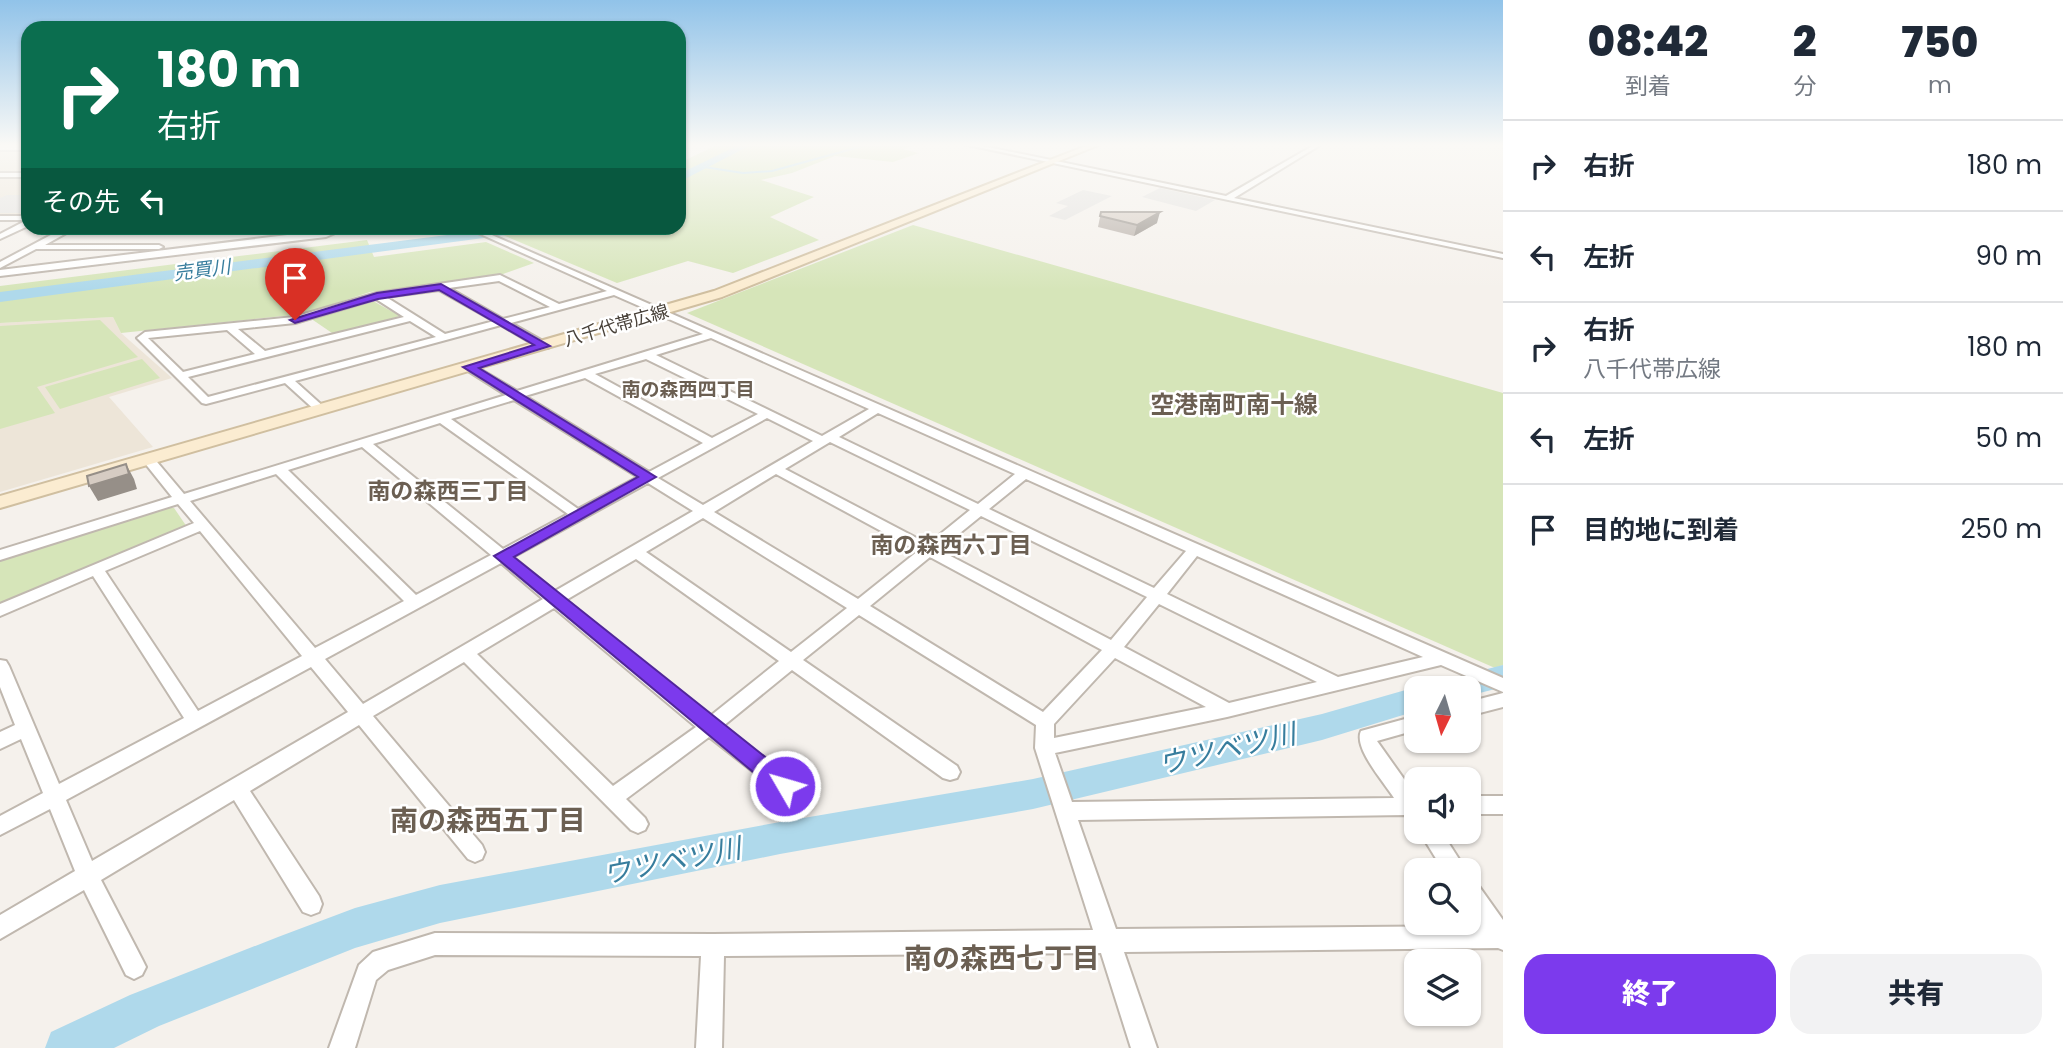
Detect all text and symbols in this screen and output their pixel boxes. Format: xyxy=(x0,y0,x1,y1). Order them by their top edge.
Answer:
text: 08:42 xyxy=(1588,12,1708,71)
text: 2 xyxy=(1793,12,1817,71)
text: 750 xyxy=(1901,13,1978,72)
text: 180 m xyxy=(157,36,301,104)
icon: right xyxy=(42,49,133,140)
text: m xyxy=(1928,69,1952,101)
text: 到着 xyxy=(1625,70,1671,102)
text: 分 xyxy=(1793,70,1816,102)
text: 右折 xyxy=(157,103,221,148)
icon: right xyxy=(1524,147,1562,185)
text: 180 m xyxy=(1967,147,2042,183)
text: 右折 xyxy=(1583,148,1635,184)
icon: left xyxy=(134,182,172,220)
text: その先 xyxy=(42,184,120,220)
icon: left xyxy=(1524,238,1562,276)
text: 90 m xyxy=(1976,238,2042,274)
text: 左折 xyxy=(1583,239,1635,275)
pin xyxy=(265,248,325,320)
water label: 売買川 xyxy=(172,253,234,287)
icon: arrive xyxy=(276,259,314,297)
street label: 八千代帯広線 xyxy=(561,298,671,352)
text: 右折 xyxy=(1583,312,1635,348)
icon: right xyxy=(1524,329,1562,367)
text: 180 m xyxy=(1967,329,2042,365)
text: 八千代帯広線 xyxy=(1583,353,1721,385)
district label: 南の森西四丁目 xyxy=(621,376,755,403)
district label: 空港南町南十線 xyxy=(1150,388,1318,421)
icon: left xyxy=(1524,420,1562,458)
text: 50 m xyxy=(1976,420,2042,456)
text: 左折 xyxy=(1583,421,1635,457)
district label: 南の森西三丁目 xyxy=(368,475,529,507)
icon: arrive xyxy=(1524,511,1562,549)
text: 250 m xyxy=(1961,511,2042,547)
text: 目的地に到着 xyxy=(1583,512,1739,548)
district label: 南の森西六丁目 xyxy=(871,529,1032,561)
north arrow xyxy=(1404,676,1480,752)
map controls xyxy=(1404,676,1481,1026)
water label: ウツベツ川 xyxy=(1154,714,1303,784)
position arrow xyxy=(748,749,822,823)
button: sound xyxy=(1404,767,1481,844)
district label: 南の森西五丁目 xyxy=(390,801,586,840)
water label: ウツベツ川 xyxy=(600,828,747,893)
button: search xyxy=(1404,858,1481,935)
district label: 南の森西七丁目 xyxy=(904,939,1100,978)
button: layers xyxy=(1404,949,1481,1026)
button: 終了 xyxy=(1524,954,1776,1034)
button: 共有 xyxy=(1790,954,2042,1034)

